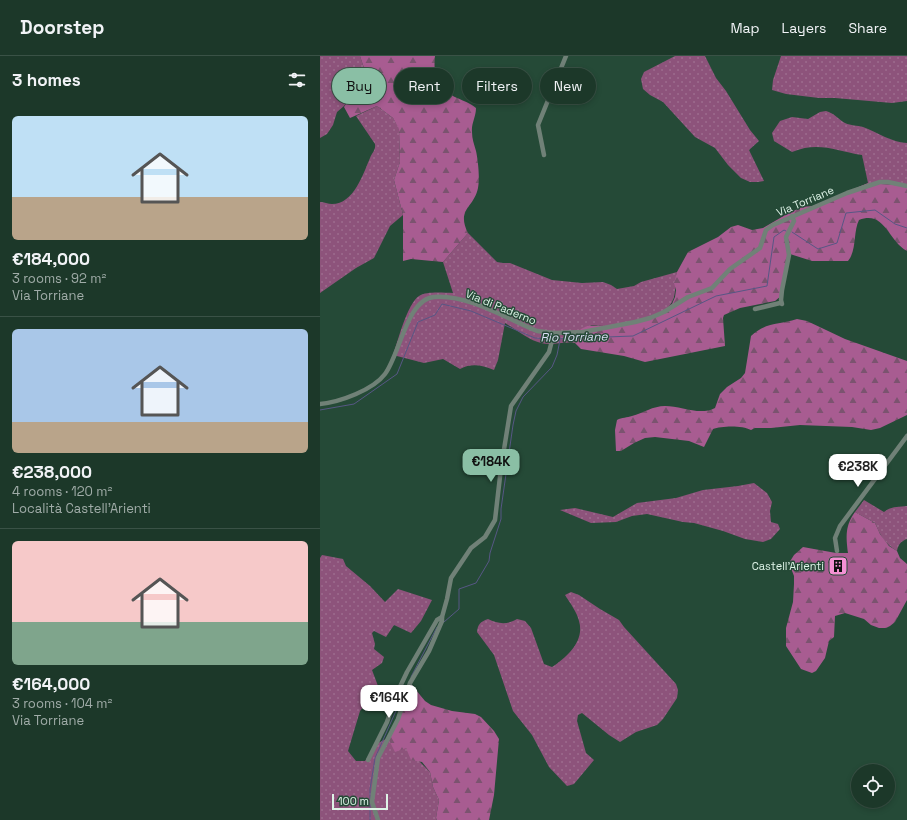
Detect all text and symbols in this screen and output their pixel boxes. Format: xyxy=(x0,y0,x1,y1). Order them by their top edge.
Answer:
text: Doorstep xyxy=(20,15,104,40)
text: Map xyxy=(730,19,760,37)
text: Layers xyxy=(782,19,826,37)
text: Share xyxy=(848,19,887,37)
chip: Buy xyxy=(332,68,386,104)
chip: Rent xyxy=(394,68,454,104)
chip: Filters xyxy=(462,68,532,104)
chip: New xyxy=(540,68,596,104)
text: 3 homes xyxy=(12,69,81,91)
icon: filters xyxy=(286,69,308,91)
icon: home xyxy=(124,142,196,214)
street label: Via Torriane xyxy=(774,183,836,219)
text: €184,000 xyxy=(12,248,90,270)
text: 3 rooms · 92 m² xyxy=(12,270,106,287)
street label: Via di Paderno xyxy=(464,286,539,328)
text: Via Torriane xyxy=(12,287,84,304)
water label: Rio Torriane xyxy=(540,328,609,346)
icon: home xyxy=(124,355,196,427)
pin: €184K xyxy=(463,449,519,483)
text: €184K xyxy=(472,453,510,470)
pin: €238K xyxy=(830,454,886,488)
text: €238K xyxy=(838,458,878,475)
text: €238,000 xyxy=(12,461,92,483)
text: 4 rooms · 120 m² xyxy=(12,483,112,500)
text: Località Castell'Arienti xyxy=(12,500,151,517)
building icon: Castell'Arienti xyxy=(827,555,849,577)
place label: Castell'Arienti xyxy=(752,559,824,573)
icon: home xyxy=(124,567,196,639)
text: €164,000 xyxy=(12,673,90,695)
pin: €164K xyxy=(361,685,417,719)
text: €164K xyxy=(369,689,409,706)
text: 3 rooms · 104 m² xyxy=(12,695,112,712)
text: Via Torriane xyxy=(12,712,84,729)
map controls xyxy=(851,764,895,808)
button: locate xyxy=(851,764,895,808)
scale bar xyxy=(332,792,388,811)
text: 100 m xyxy=(338,794,369,808)

